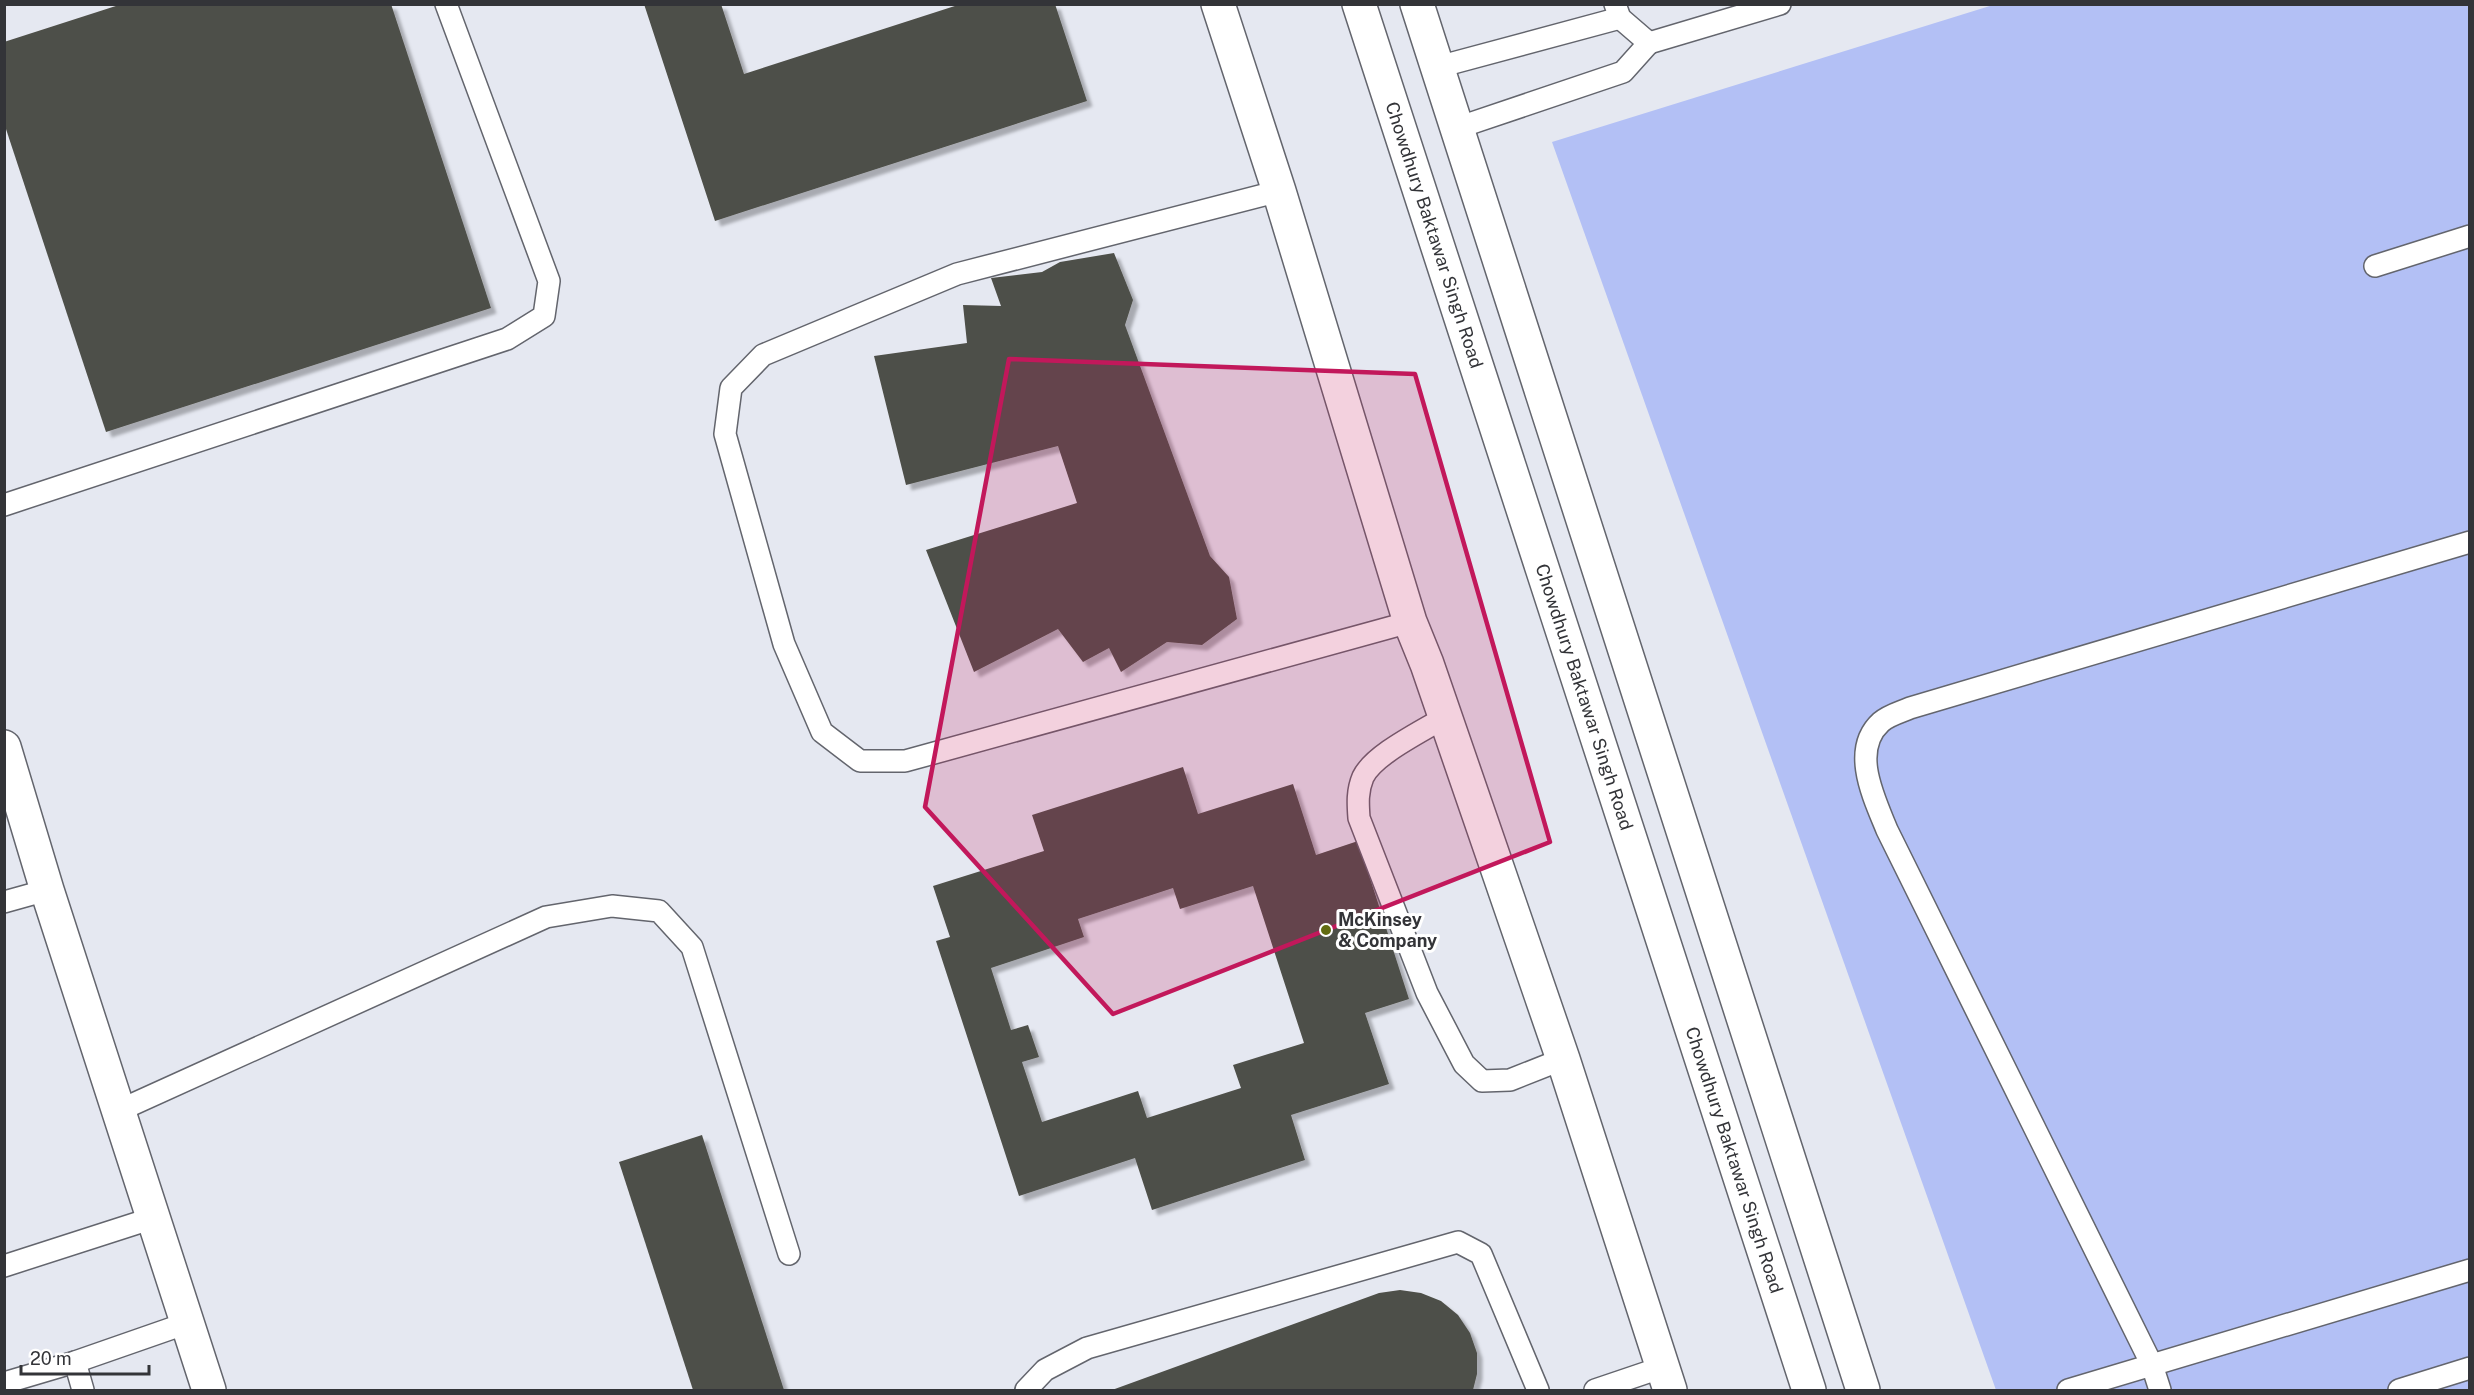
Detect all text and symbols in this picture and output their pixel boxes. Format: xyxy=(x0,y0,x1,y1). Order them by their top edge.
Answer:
street label: Chowdhury Baktawar Singh Road xyxy=(1381,99,1488,371)
street label: Chowdhury Baktawar Singh Road xyxy=(1531,561,1638,833)
place label: McKinsey & Company xyxy=(1338,909,1437,951)
marker: McKinsey & Company xyxy=(1319,923,1333,937)
street label: Chowdhury Baktawar Singh Road xyxy=(1681,1024,1788,1296)
scale bar xyxy=(21,1338,148,1376)
text: 20 m xyxy=(30,1348,72,1369)

